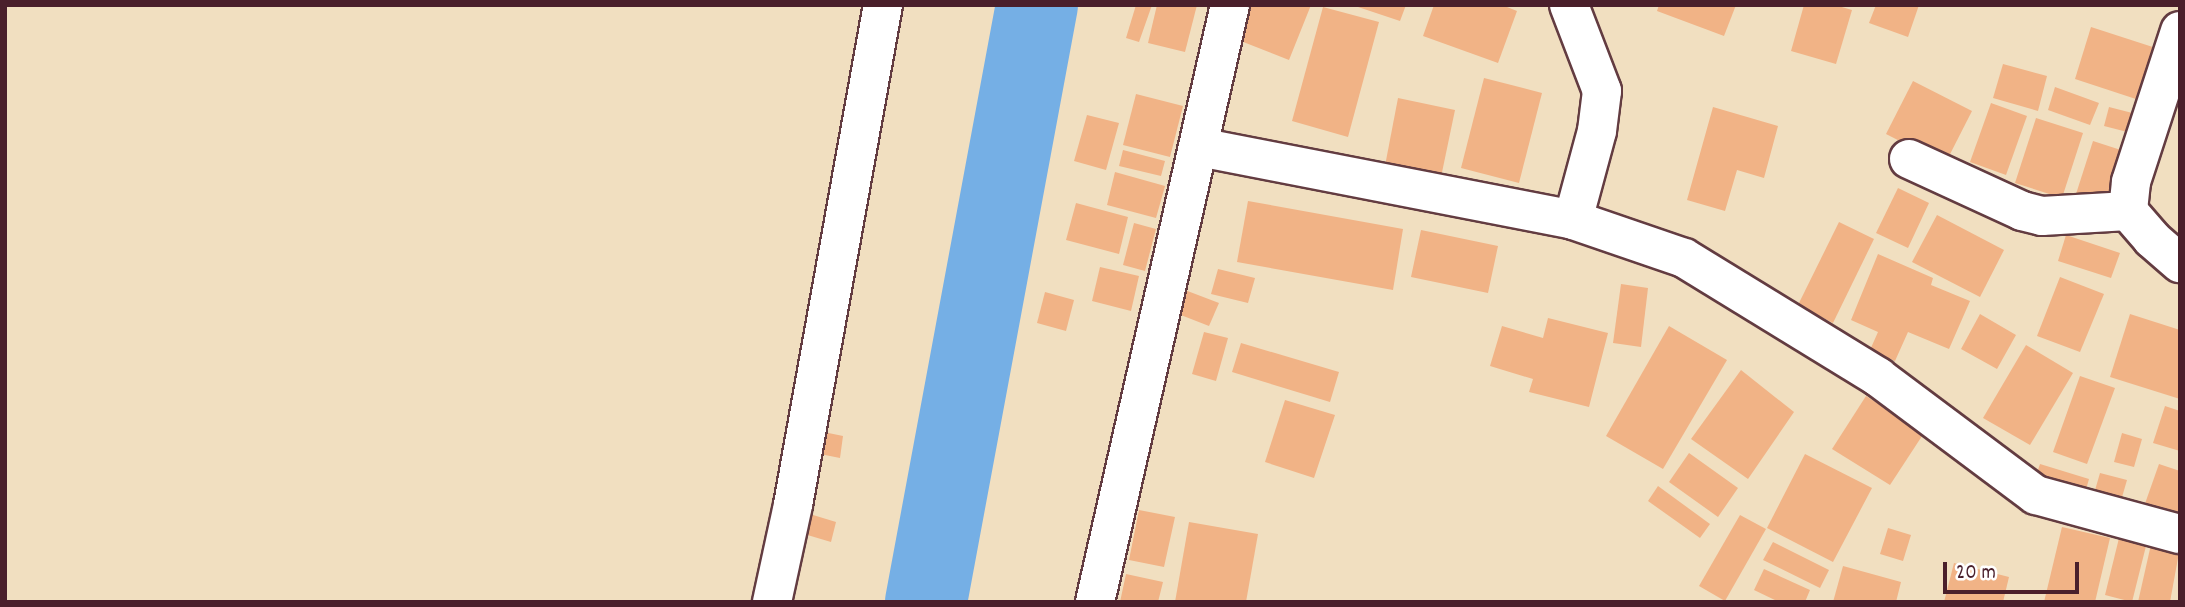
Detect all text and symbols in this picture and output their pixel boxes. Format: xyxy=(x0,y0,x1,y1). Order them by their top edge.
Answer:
scale bar xyxy=(1947,548,2084,592)
text: 20 m xyxy=(1956,559,1996,589)

